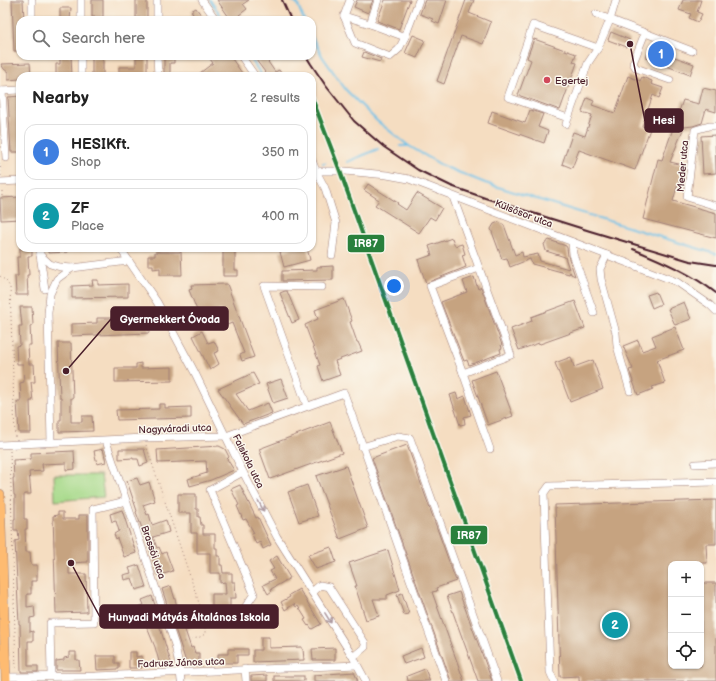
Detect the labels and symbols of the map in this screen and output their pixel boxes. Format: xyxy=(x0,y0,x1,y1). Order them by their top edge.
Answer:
pin: 1 xyxy=(648,39,674,69)
marker: Egertej xyxy=(542,75,552,85)
place label: Egertej xyxy=(555,75,588,87)
callout: Hesi xyxy=(645,109,683,132)
text: Hesi xyxy=(653,114,676,127)
street label: Meder utca xyxy=(675,139,691,192)
street label: Külsősor utca xyxy=(493,197,555,231)
line badge: IR87 xyxy=(347,234,385,253)
text: IR87 xyxy=(354,237,378,250)
your location xyxy=(384,276,404,296)
callout: Gyermekkert Óvoda xyxy=(111,307,228,330)
text: Gyermekkert Óvoda xyxy=(120,312,220,326)
street label: Nagyváradi utca xyxy=(138,422,212,436)
street label: Faiskola utca xyxy=(230,432,267,491)
one-way arrow xyxy=(258,500,265,512)
street label: Brassói utca xyxy=(138,524,168,581)
line badge: IR87 xyxy=(450,525,488,545)
text: IR87 xyxy=(457,529,481,542)
callout: Hunyadi Mátyás Általános Iskola xyxy=(100,605,278,628)
text: Hunyadi Mátyás Általános Iskola xyxy=(108,610,270,624)
pin: 2 xyxy=(602,610,628,640)
one-way arrow xyxy=(324,612,332,623)
street label: Fadrusz János utca xyxy=(137,655,225,671)

